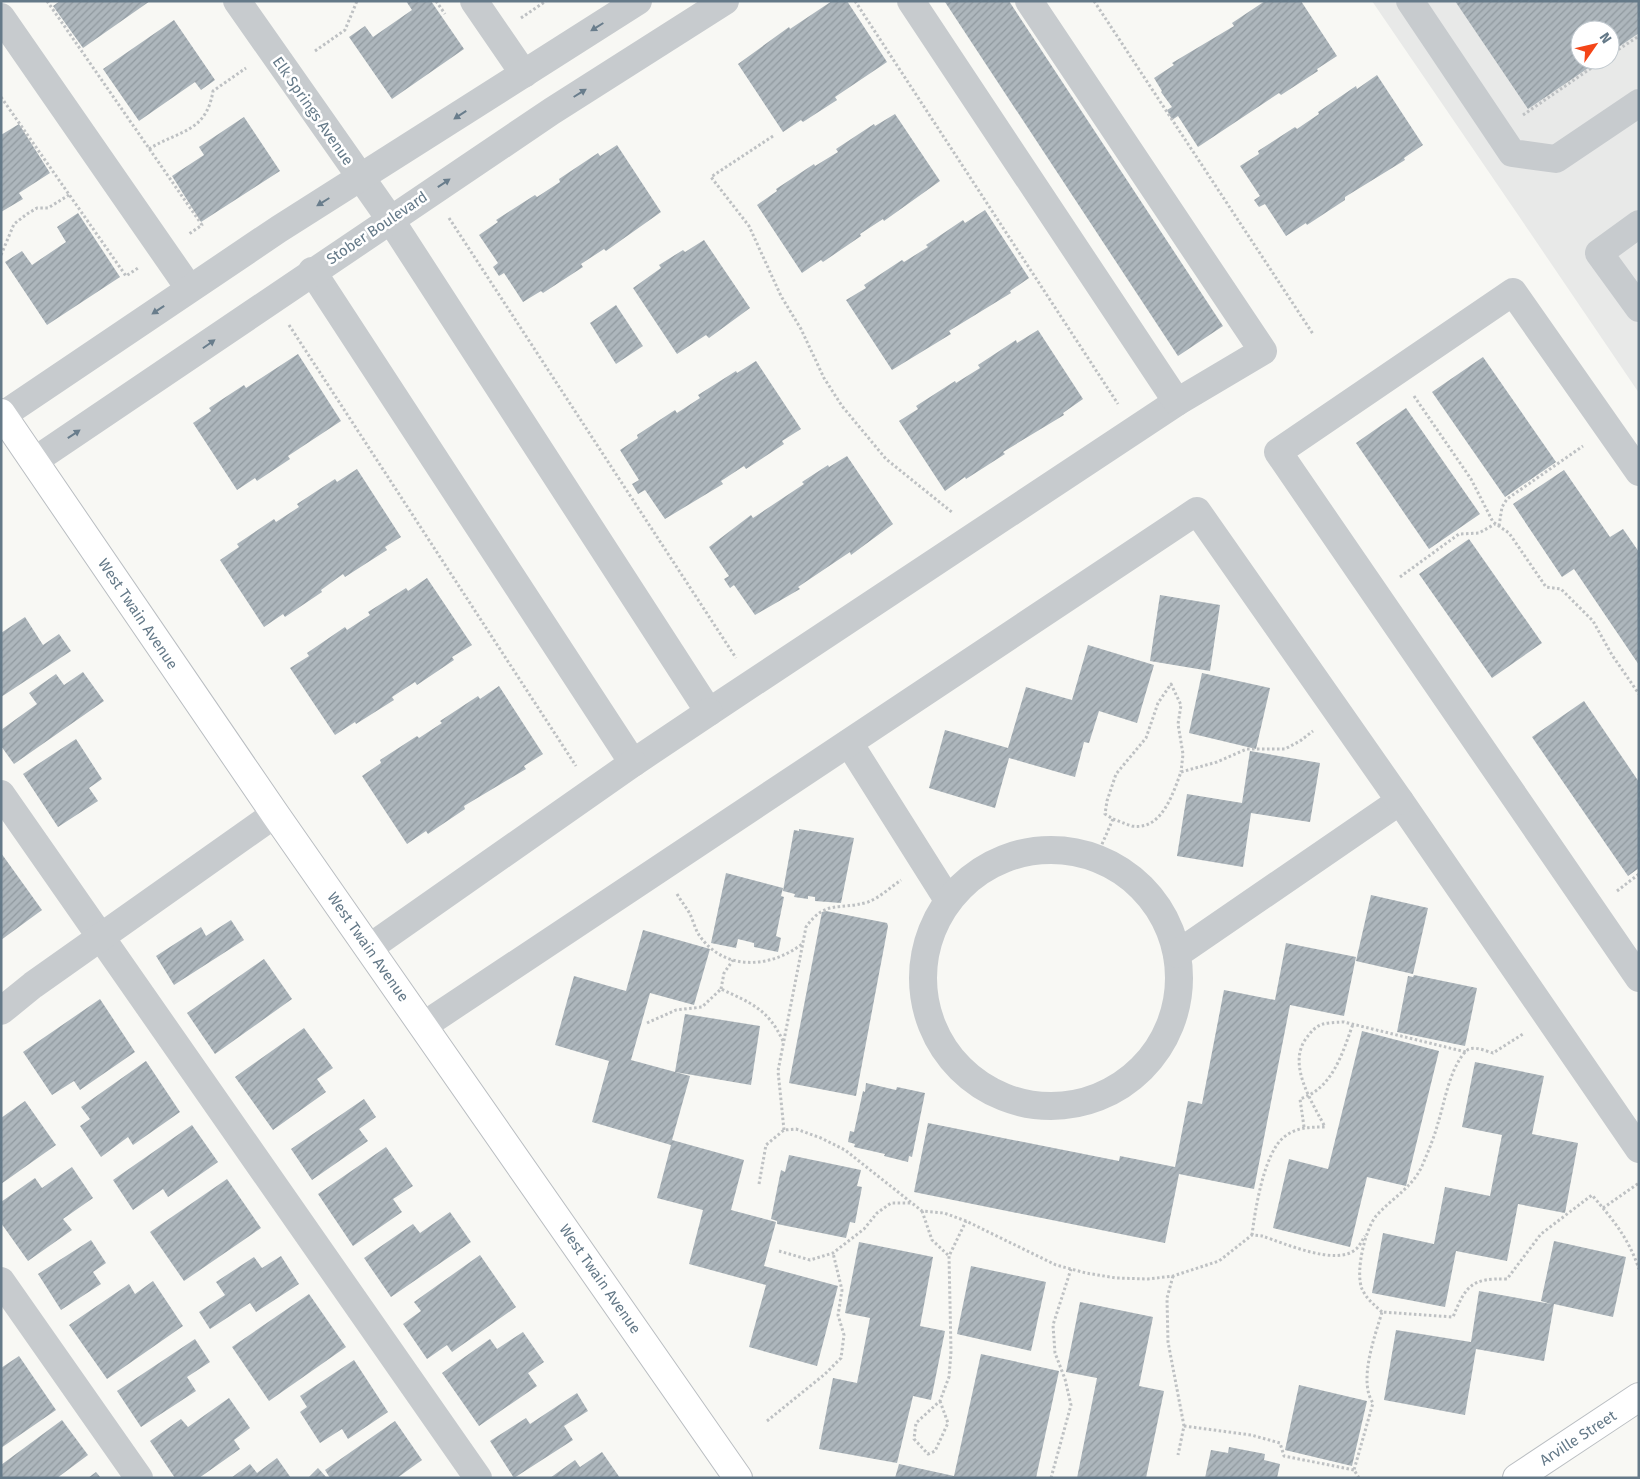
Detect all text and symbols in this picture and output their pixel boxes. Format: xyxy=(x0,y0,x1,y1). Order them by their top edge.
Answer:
north arrow xyxy=(1570,20,1620,70)
one-way arrow xyxy=(590,23,604,32)
text: N xyxy=(1596,29,1615,47)
street label: Elk Springs Avenue xyxy=(269,53,357,169)
one-way arrow xyxy=(573,88,586,98)
one-way arrow xyxy=(454,110,467,120)
one-way arrow xyxy=(438,178,451,188)
street label: Stober Boulevard xyxy=(323,188,431,268)
one-way arrow xyxy=(316,197,330,207)
one-way arrow xyxy=(151,305,164,315)
one-way arrow xyxy=(203,339,216,349)
one-way arrow xyxy=(67,429,81,439)
street label: West Twain Avenue xyxy=(94,555,182,673)
street label: West Twain Avenue xyxy=(323,889,413,1005)
street label: West Twain Avenue xyxy=(555,1221,645,1337)
street label: Arville Street xyxy=(1536,1406,1620,1469)

